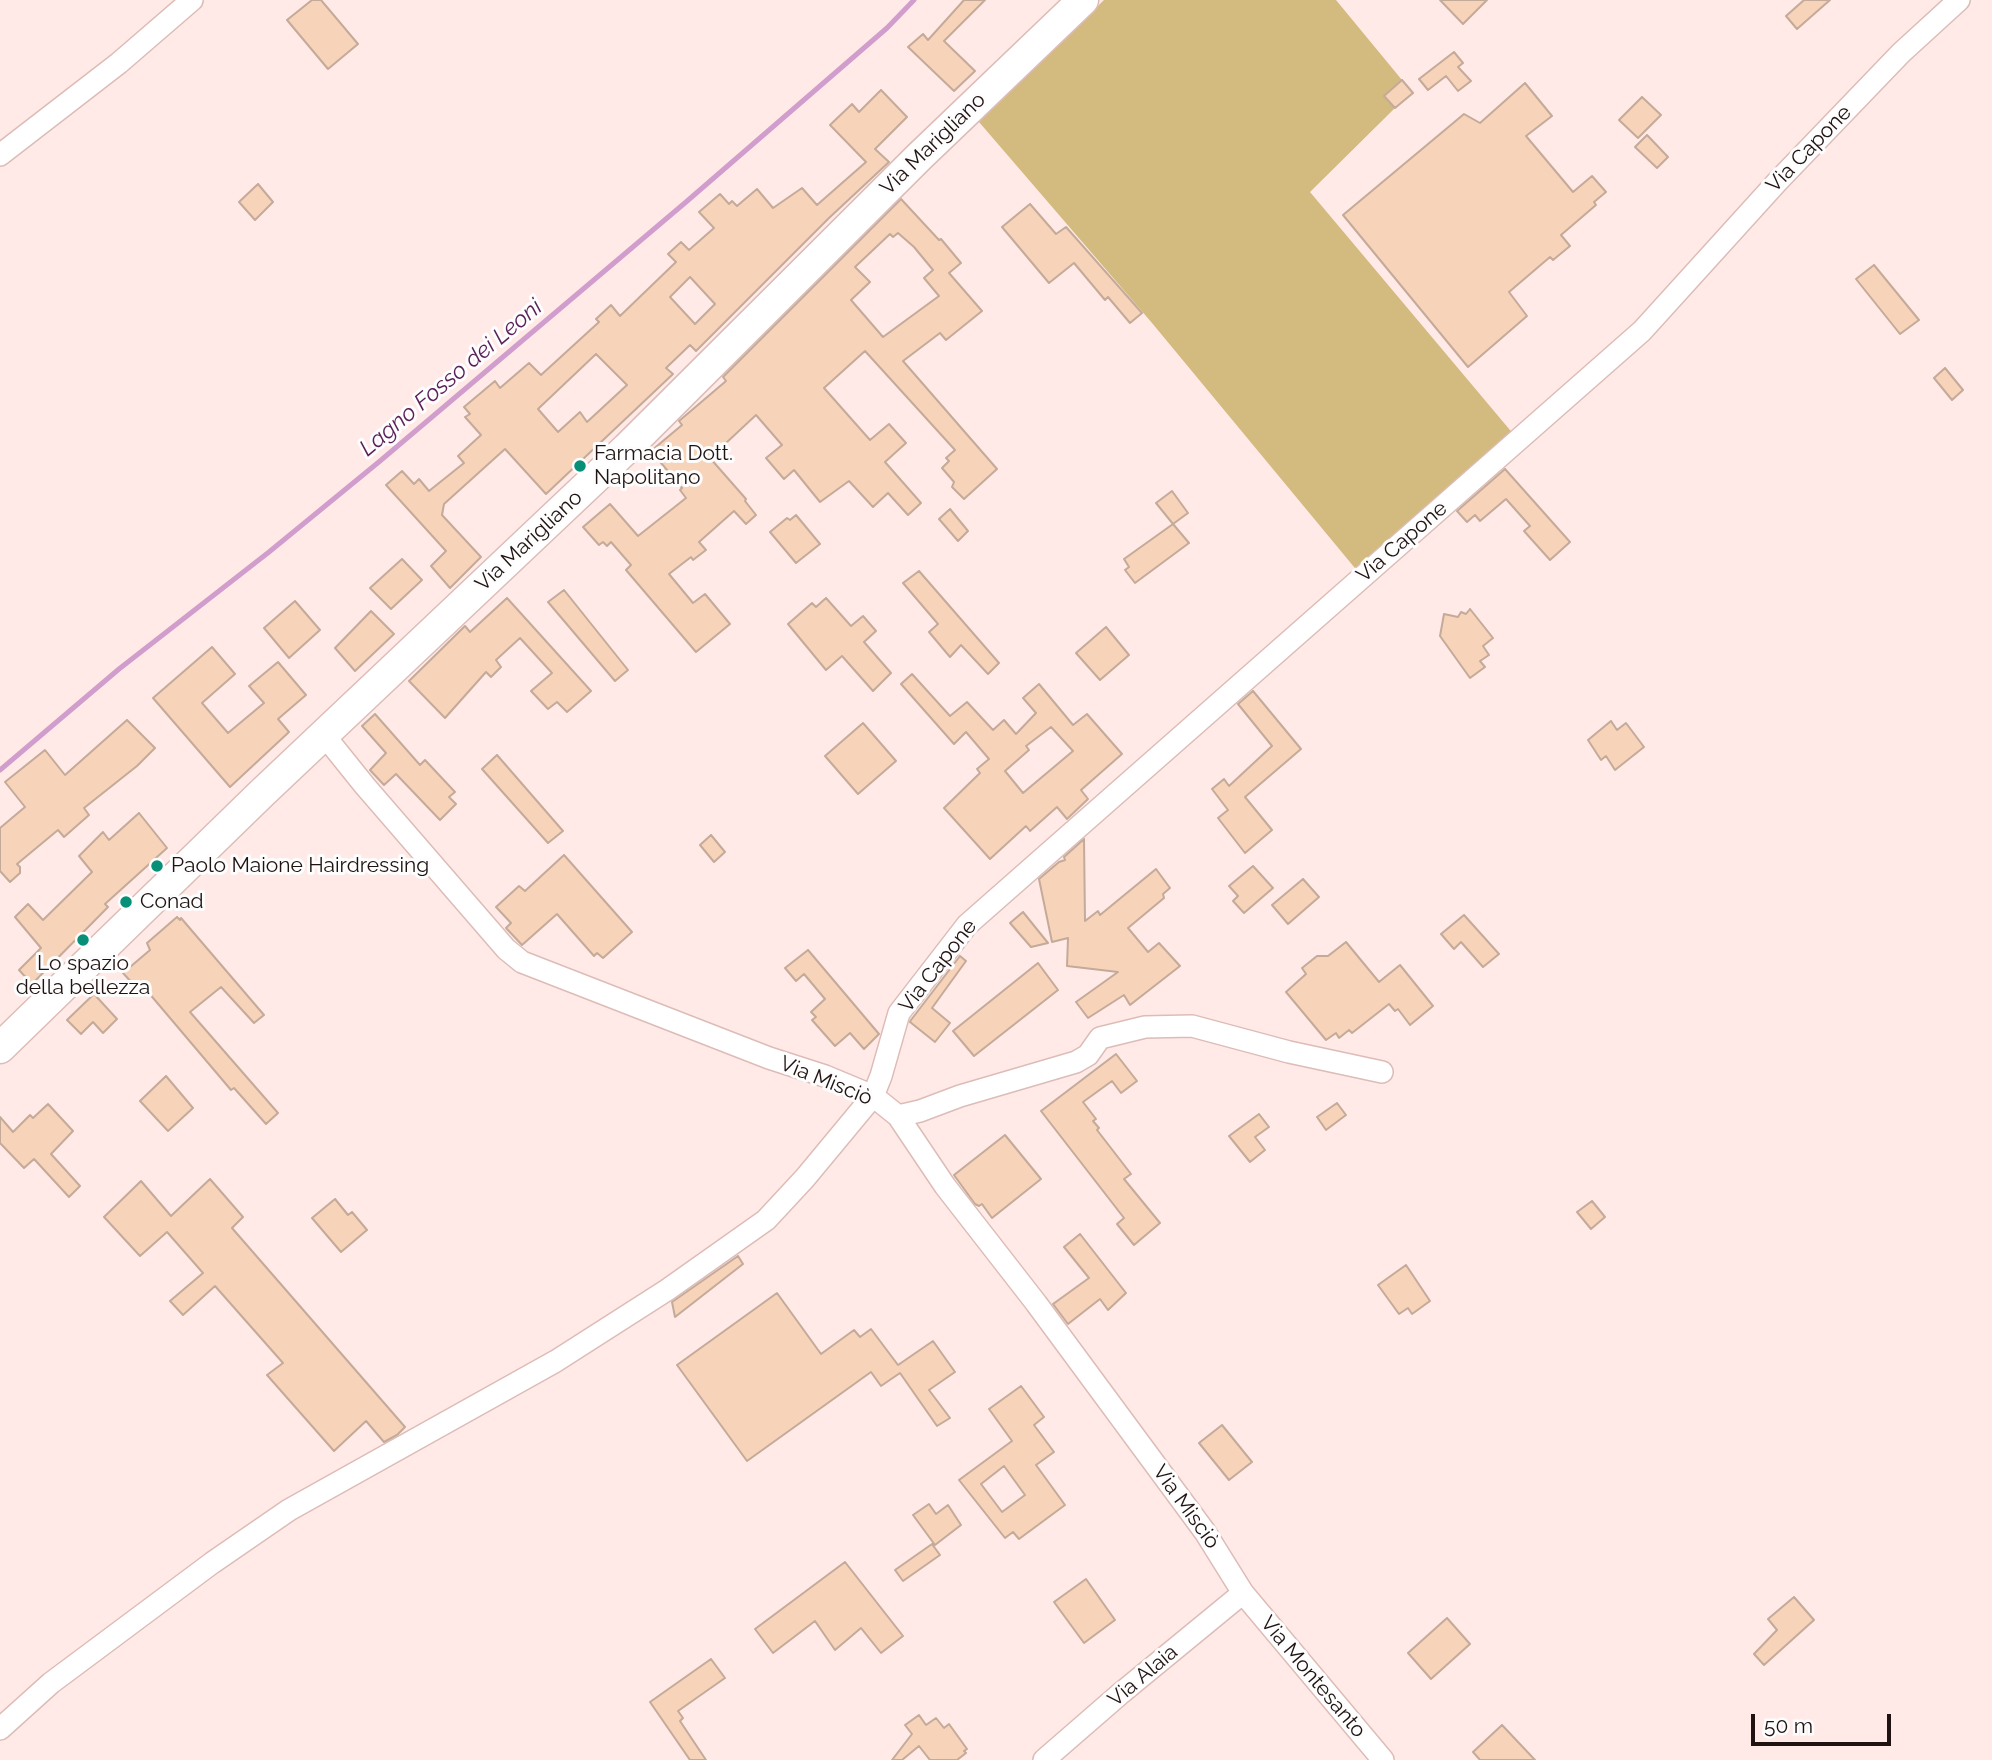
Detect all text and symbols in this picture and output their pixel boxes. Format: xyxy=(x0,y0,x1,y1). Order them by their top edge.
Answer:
street label: Via Marigliano xyxy=(875,87,991,201)
street label: Via Capone xyxy=(1761,100,1857,198)
water label: Lagno Fosso dei Leoni xyxy=(354,294,548,462)
place label: Farmacia Dott. Napolitano xyxy=(594,441,733,491)
marker: Farmacia Dott. Napolitano xyxy=(572,458,588,474)
street label: Via Marigliano xyxy=(470,485,588,597)
street label: Via Capone xyxy=(1352,496,1452,588)
place label: Paolo Maione Hairdressing xyxy=(171,853,429,879)
marker: Paolo Maione Hairdressing xyxy=(149,858,165,874)
place label: Conad xyxy=(140,889,204,915)
marker: Conad xyxy=(118,894,134,910)
street label: Via Capone xyxy=(894,914,982,1018)
marker: Lo spazio della bellezza xyxy=(75,932,91,948)
place label: Lo spazio della bellezza xyxy=(16,951,150,1001)
street label: Via Misciò xyxy=(776,1051,876,1111)
street label: Via Misciò xyxy=(1147,1460,1225,1554)
street label: Via Montesanto xyxy=(1255,1611,1371,1743)
street label: Via Alaia xyxy=(1103,1640,1183,1712)
scale bar xyxy=(1754,1700,1894,1744)
text: 50 m xyxy=(1764,1713,1813,1738)

